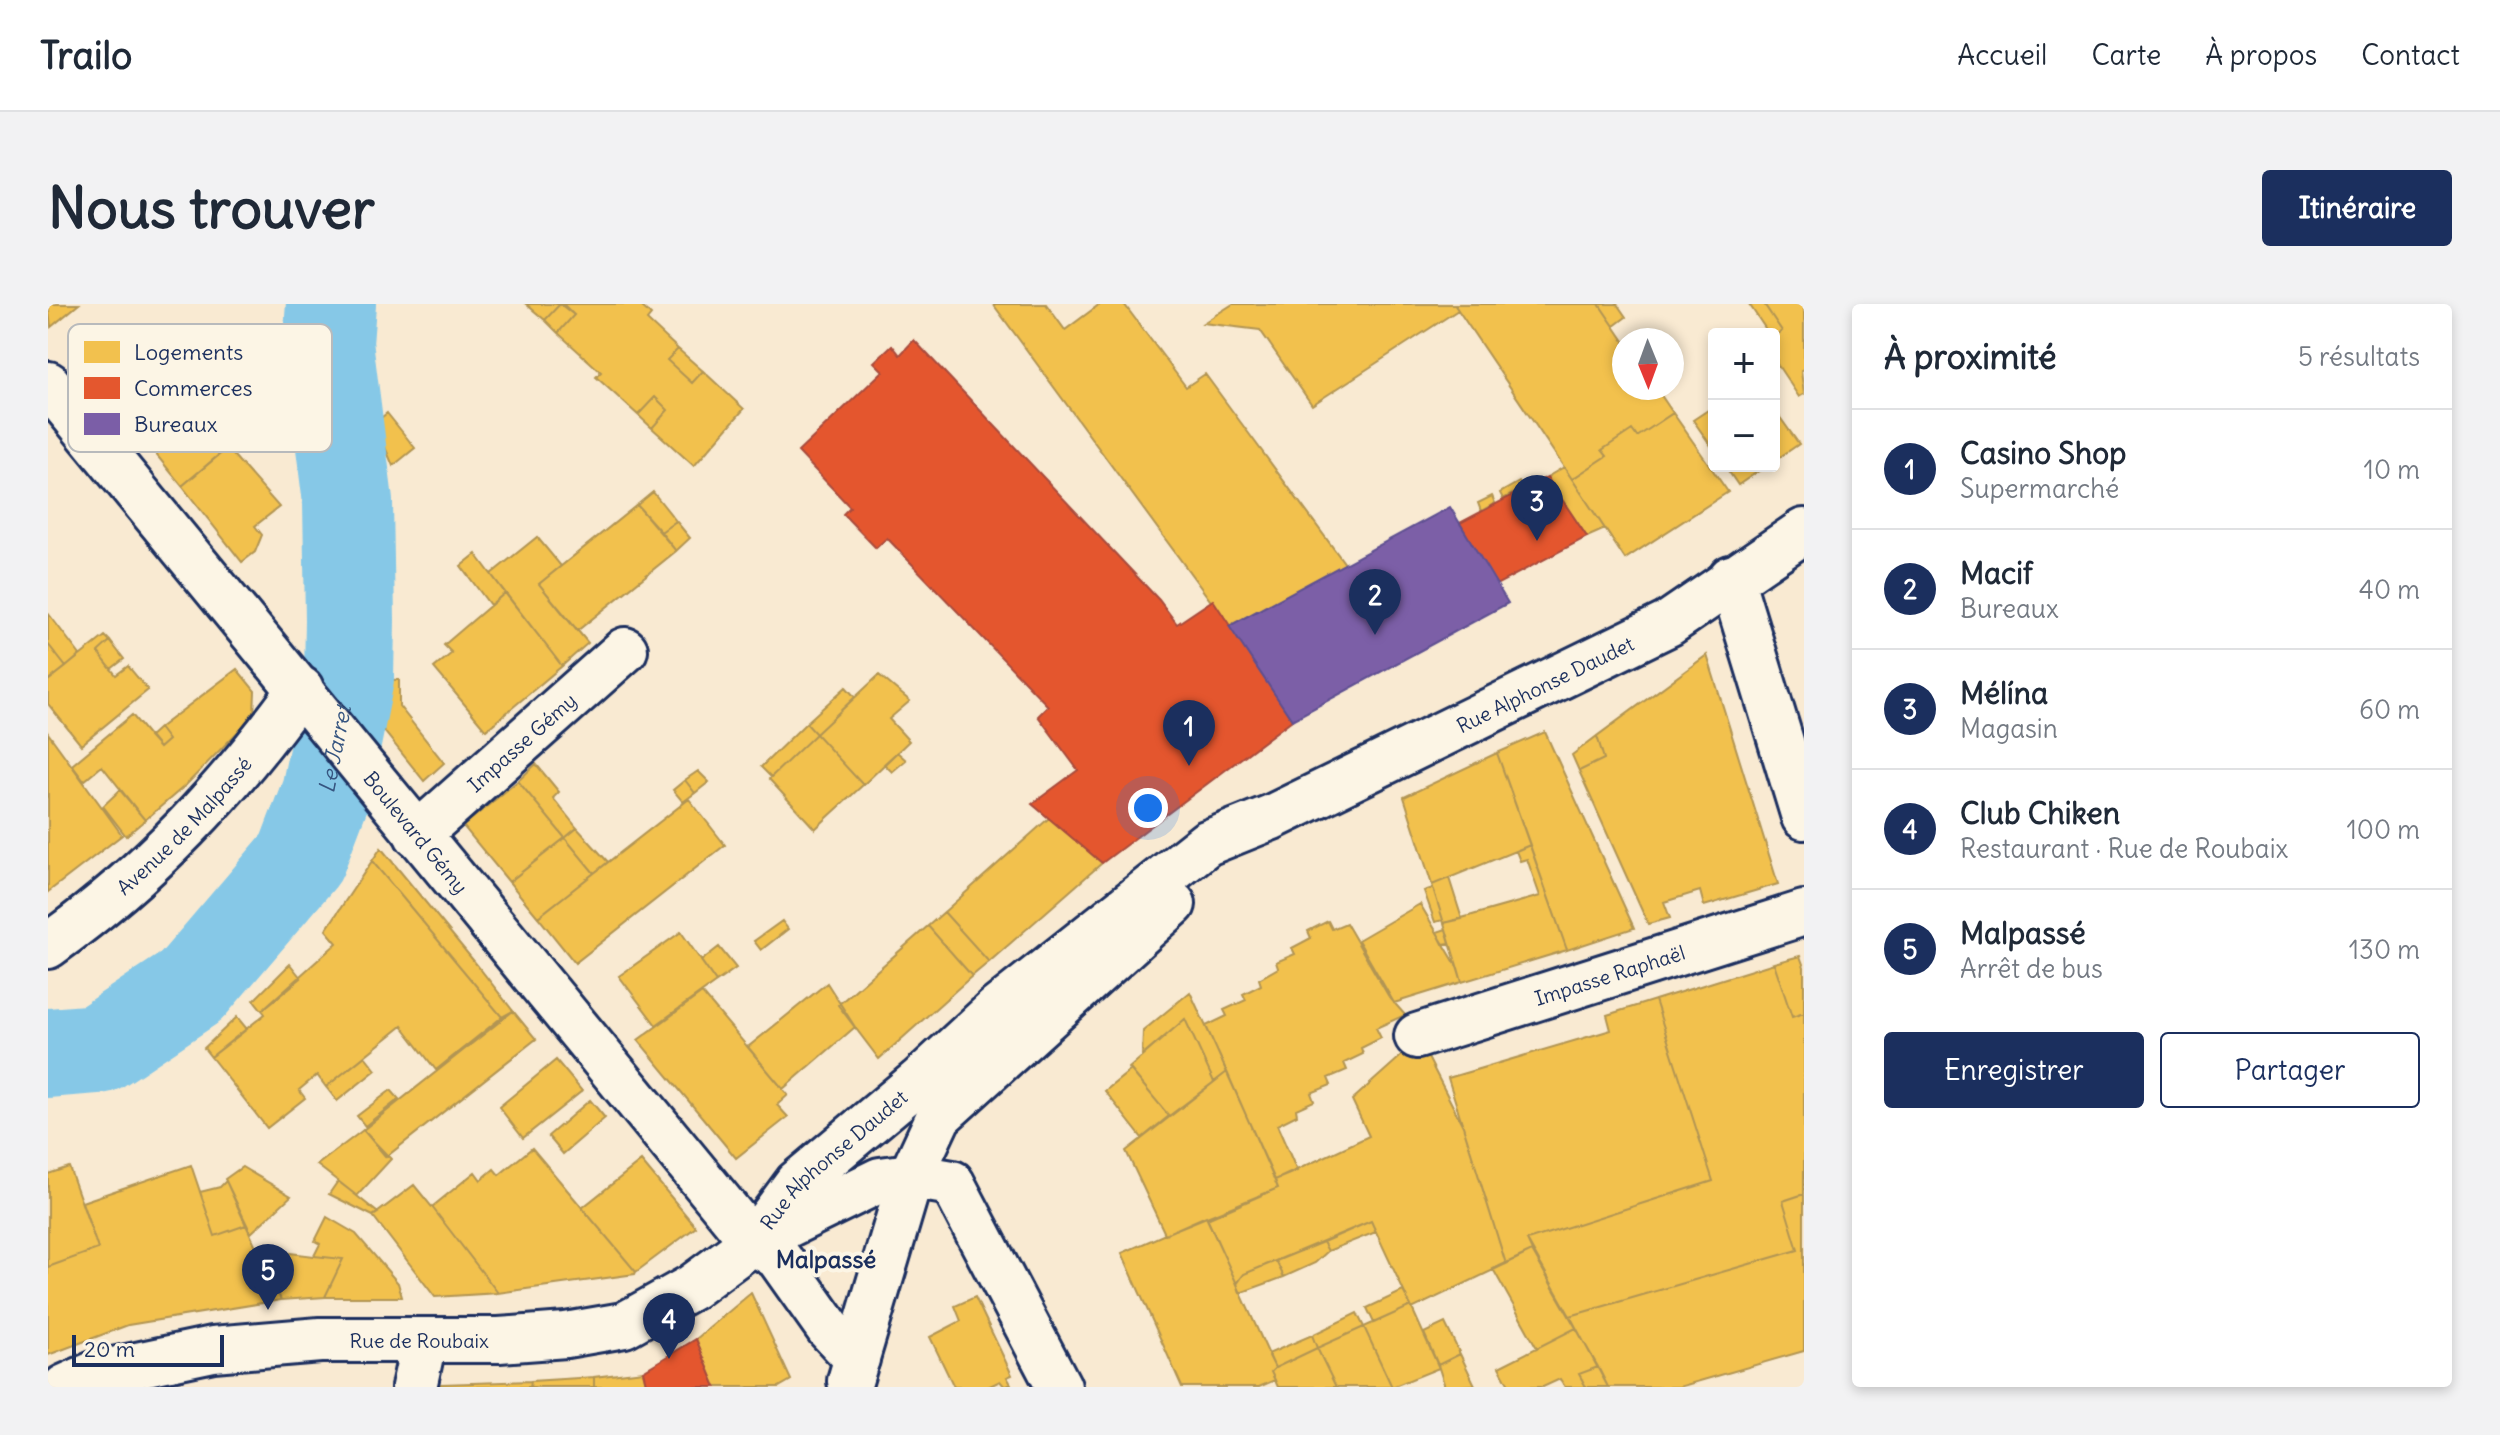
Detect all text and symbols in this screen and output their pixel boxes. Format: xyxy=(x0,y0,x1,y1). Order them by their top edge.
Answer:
text: Trailo xyxy=(40,32,132,79)
text: Accueil xyxy=(1957,37,2047,73)
text: Carte xyxy=(2091,37,2161,73)
text: À propos xyxy=(2205,37,2317,73)
text: Contact xyxy=(2361,37,2460,73)
button: Itinéraire xyxy=(2262,170,2452,246)
text: Nous trouver xyxy=(48,173,375,243)
legend xyxy=(68,324,332,452)
north arrow xyxy=(1612,328,1684,400)
map controls xyxy=(1708,328,1780,472)
button: + xyxy=(1708,328,1780,400)
text: À proximité xyxy=(1884,335,2057,378)
text: Logements xyxy=(134,338,243,366)
text: 5 résultats xyxy=(2298,340,2420,373)
text: Commerces xyxy=(134,374,253,402)
button: − xyxy=(1708,400,1780,472)
text: Bureaux xyxy=(134,410,218,438)
text: Casino Shop xyxy=(1960,434,2126,472)
text: 1 xyxy=(1905,453,1915,486)
text: 10 m xyxy=(2364,453,2420,486)
text: Supermarché xyxy=(1960,472,2119,505)
pin: 3 xyxy=(1511,475,1563,541)
text: Macif xyxy=(1960,554,2033,592)
pin: 2 xyxy=(1349,569,1401,635)
text: 2 xyxy=(1903,573,1917,606)
text: 40 m xyxy=(2359,573,2420,606)
text: Bureaux xyxy=(1960,592,2059,625)
street label: Rue Alphonse Daudet xyxy=(1452,630,1638,738)
text: Mélína xyxy=(1960,674,2048,712)
street label: Impasse Gémy xyxy=(462,687,581,797)
text: 3 xyxy=(1903,693,1917,726)
text: 60 m xyxy=(2359,693,2420,726)
water label: Le Jarret xyxy=(312,700,358,795)
pin: 1 xyxy=(1163,700,1215,766)
text: Magasin xyxy=(1960,712,2058,745)
street label: Avenue de Malpassé xyxy=(111,751,256,900)
street label: Boulevard Gémy xyxy=(359,766,474,898)
your location xyxy=(1128,788,1168,828)
text: Club Chiken xyxy=(1960,794,2120,832)
text: 4 xyxy=(1902,813,1918,846)
text: 100 m xyxy=(2346,813,2420,846)
text: Restaurant · Rue de Roubaix xyxy=(1960,832,2288,865)
text: Malpassé xyxy=(1960,914,2086,952)
text: 5 xyxy=(1903,933,1917,966)
text: 130 m xyxy=(2349,933,2420,966)
street label: Impasse Raphaël xyxy=(1531,939,1688,1010)
text: Arrêt de bus xyxy=(1960,952,2103,985)
button: Enregistrer xyxy=(1884,1032,2144,1108)
button: Partager xyxy=(2160,1032,2420,1108)
street label: Rue Alphonse Daudet xyxy=(754,1084,912,1234)
pin: 5 xyxy=(242,1244,294,1310)
district label: Malpassé xyxy=(776,1244,876,1274)
pin: 4 xyxy=(643,1293,695,1359)
street label: Rue de Roubaix xyxy=(350,1328,489,1353)
scale bar xyxy=(72,1331,224,1367)
text: 20 m xyxy=(84,1335,135,1363)

